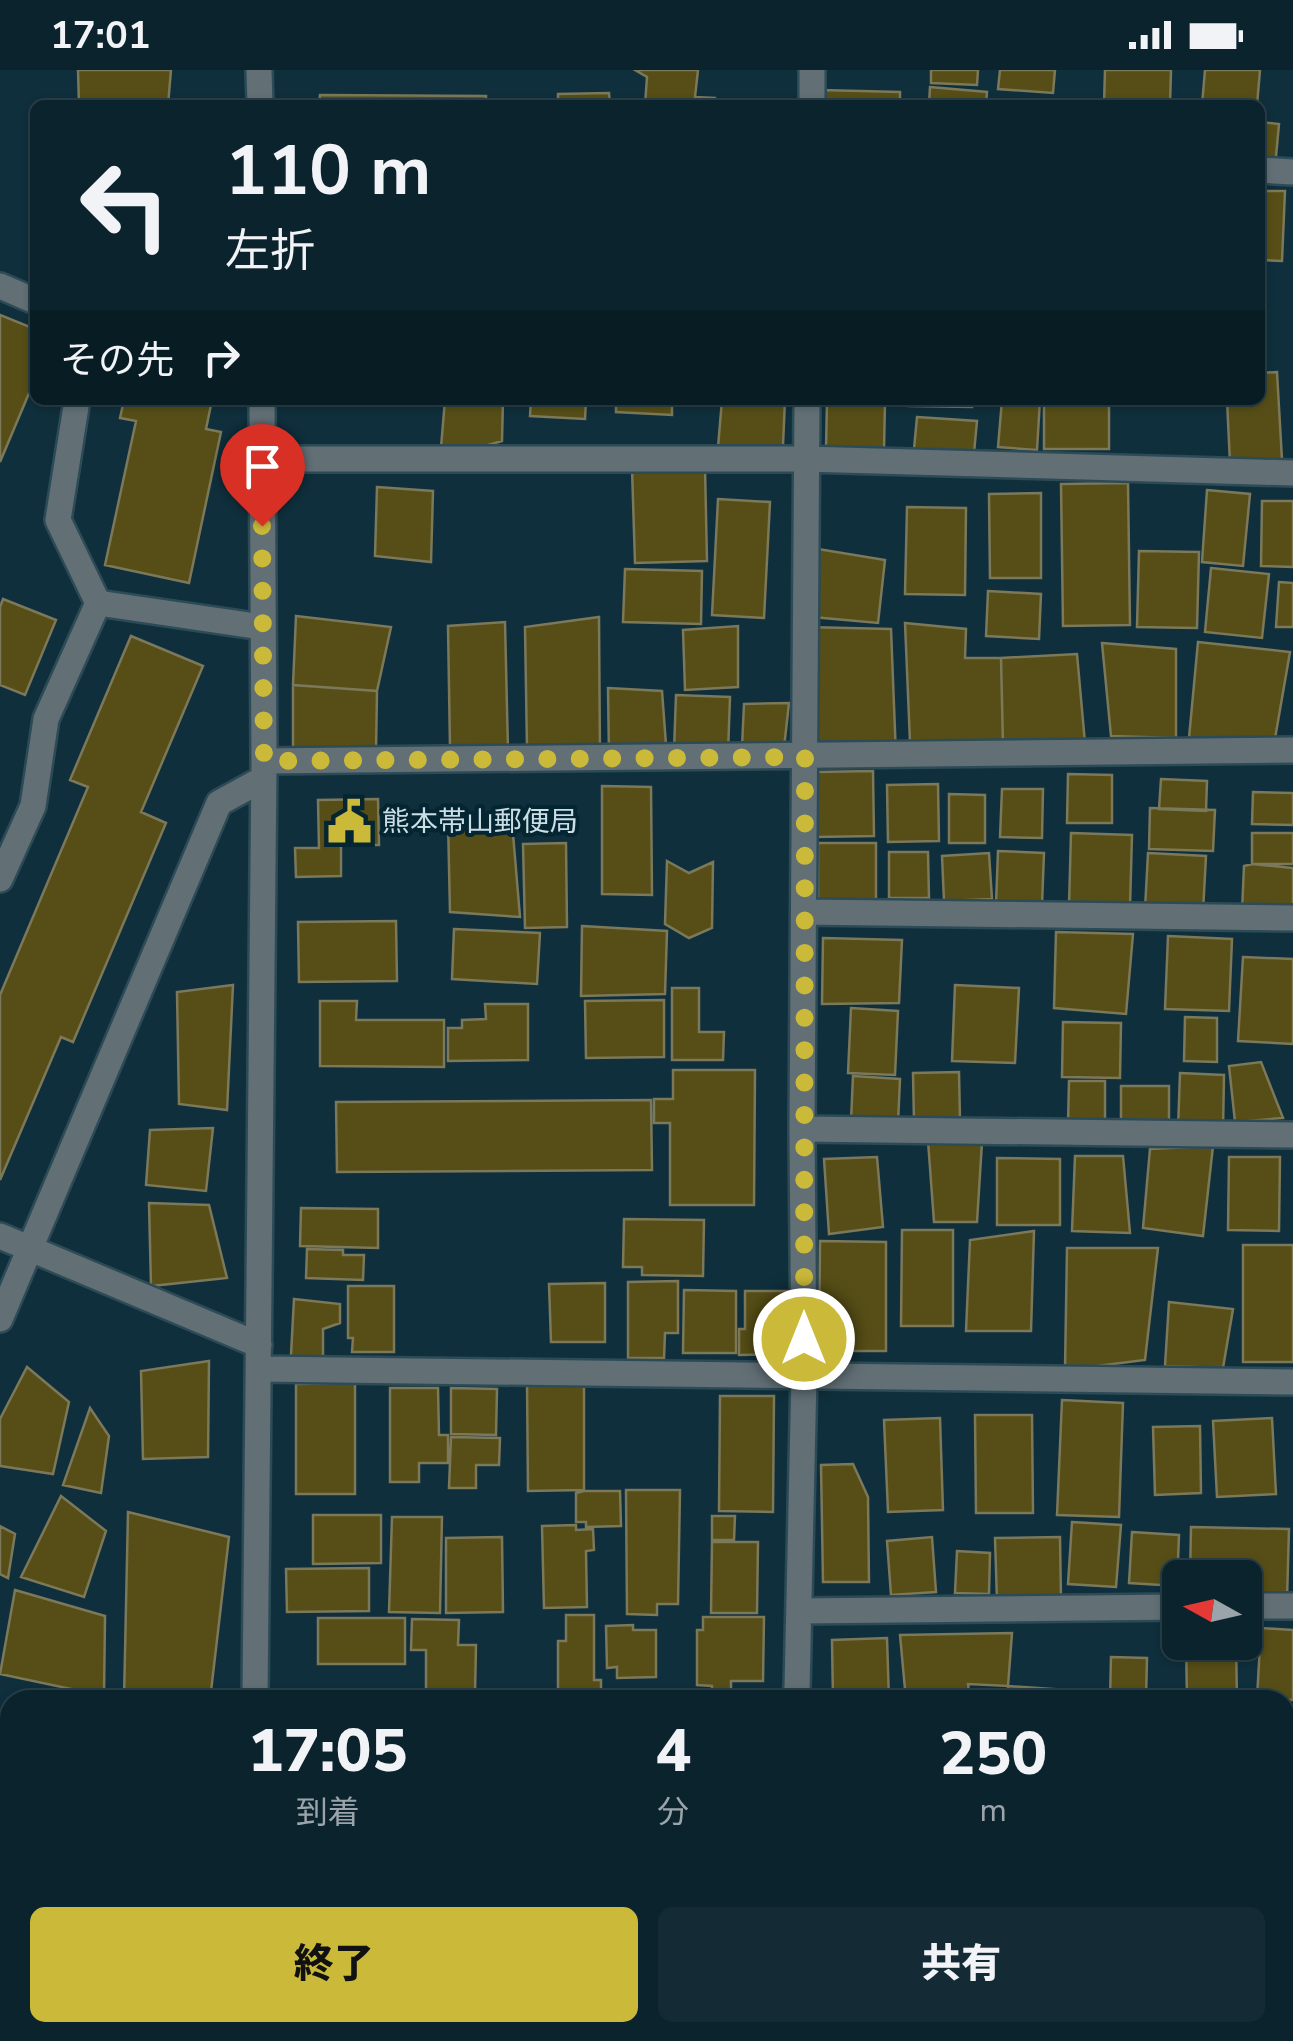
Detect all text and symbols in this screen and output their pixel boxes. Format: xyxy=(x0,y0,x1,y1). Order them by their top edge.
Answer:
text: 17:01 xyxy=(50,10,151,61)
text: 110 m xyxy=(225,123,431,219)
icon: left xyxy=(60,140,190,270)
text: 左折 xyxy=(225,221,315,282)
icon: right xyxy=(194,330,249,385)
text: その先 xyxy=(60,335,174,386)
pin xyxy=(220,424,305,527)
icon: arrive xyxy=(235,439,290,494)
public building icon: 熊本帯山郵便局 xyxy=(325,798,373,846)
place label: 熊本帯山郵便局 xyxy=(382,803,578,841)
position arrow xyxy=(752,1287,856,1391)
north arrow xyxy=(1162,1560,1262,1660)
map controls xyxy=(1162,1560,1262,1660)
text: 17:05 xyxy=(248,1710,407,1792)
text: 4 xyxy=(655,1710,691,1792)
text: 250 xyxy=(939,1713,1047,1795)
text: m xyxy=(979,1789,1007,1832)
text: 到着 xyxy=(296,1791,360,1834)
text: 分 xyxy=(657,1791,689,1834)
button: 終了 xyxy=(30,1907,638,2022)
button: 共有 xyxy=(658,1907,1265,2022)

